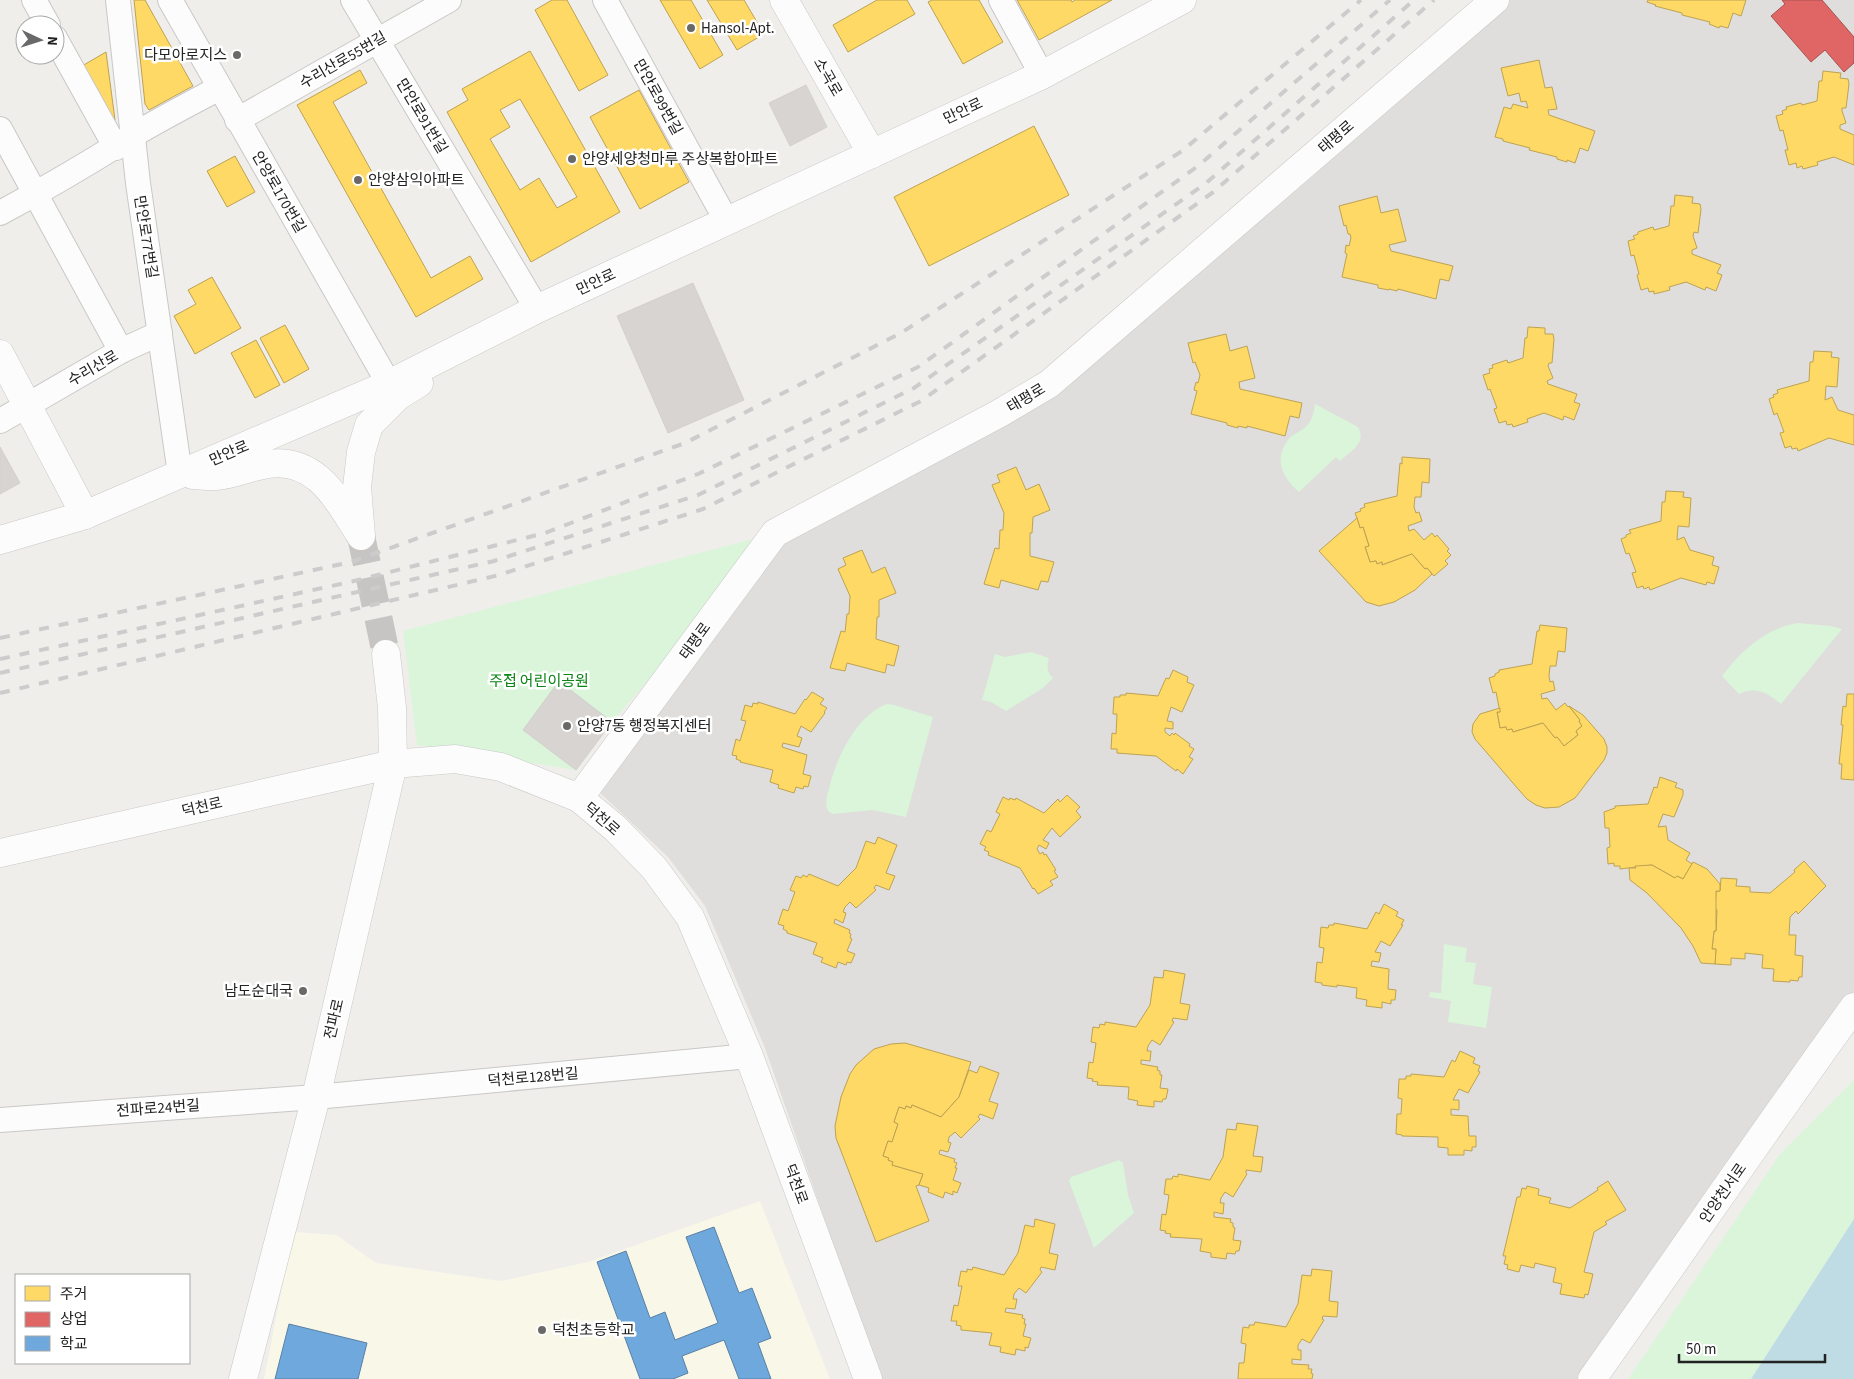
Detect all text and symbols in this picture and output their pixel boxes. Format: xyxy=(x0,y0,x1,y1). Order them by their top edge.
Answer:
north arrow xyxy=(15,15,65,65)
place label: Hansol-Apt. xyxy=(701,18,775,39)
marker: Hansol-Apt. xyxy=(685,22,697,34)
street label: 수리산로55번길 xyxy=(296,27,391,94)
text: N xyxy=(42,35,62,46)
place label: 다모아로지스 xyxy=(144,45,227,66)
marker: 다모아로지스 xyxy=(231,49,243,61)
street label: 소곡로 xyxy=(808,54,847,100)
street label: 만안로99번길 xyxy=(628,55,687,139)
street label: 만안로91번길 xyxy=(391,75,452,158)
street label: 만안로 xyxy=(940,93,986,130)
street label: 태평로 xyxy=(1314,116,1359,159)
street label: 안양로170번길 xyxy=(247,147,311,237)
place label: 안양세양청마루 주상복합아파트 xyxy=(582,149,778,170)
marker: 안양세양청마루 주상복합아파트 xyxy=(566,153,578,165)
place label: 안양삼익아파트 xyxy=(368,170,465,191)
marker: 안양삼익아파트 xyxy=(352,174,364,186)
street label: 만안로77번길 xyxy=(129,194,162,280)
street label: 만안로 xyxy=(573,264,619,301)
street label: 수리산로 xyxy=(64,346,122,391)
street label: 태평로 xyxy=(1003,379,1049,418)
street label: 만안로 xyxy=(206,436,252,471)
street label: 태평로 xyxy=(675,618,716,664)
park label: 주접 어린이공원 xyxy=(489,671,589,692)
place label: 안양7동 행정복지센터 xyxy=(577,716,712,737)
marker: 안양7동 행정복지센터 xyxy=(561,720,573,732)
street label: 덕천로 xyxy=(180,793,225,822)
street label: 덕천로 xyxy=(579,798,624,841)
place label: 남도순대국 xyxy=(224,981,293,1002)
marker: 남도순대국 xyxy=(297,985,309,997)
street label: 전파로 xyxy=(320,997,349,1042)
street label: 덕천로128번길 xyxy=(487,1063,579,1092)
street label: 전파로24번길 xyxy=(115,1095,201,1122)
street label: 안양천서로 xyxy=(1695,1159,1752,1228)
street label: 덕천로 xyxy=(779,1161,812,1207)
legend xyxy=(15,1274,190,1364)
text: 주거 xyxy=(60,1284,88,1305)
text: 상업 xyxy=(60,1309,88,1330)
place label: 덕천초등학교 xyxy=(552,1320,635,1341)
marker: 덕천초등학교 xyxy=(536,1324,548,1336)
scale bar xyxy=(1679,1332,1825,1364)
text: 학교 xyxy=(60,1334,88,1355)
text: 50 m xyxy=(1686,1339,1716,1360)

